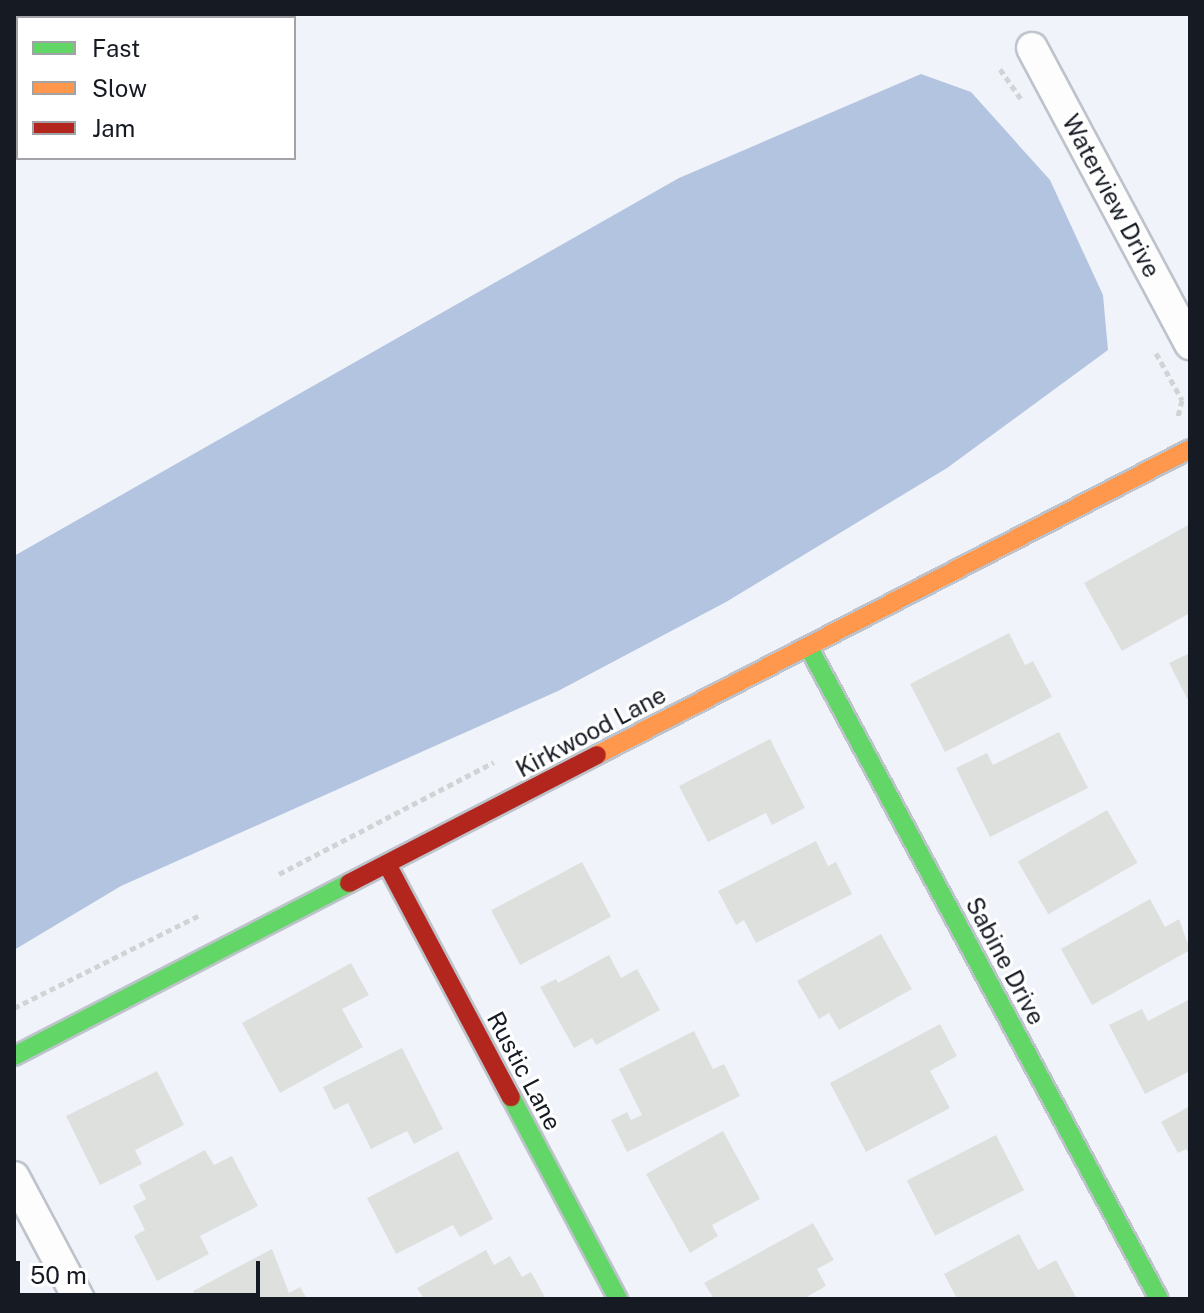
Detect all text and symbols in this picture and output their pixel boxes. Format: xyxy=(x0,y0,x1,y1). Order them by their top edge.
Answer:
legend xyxy=(16,16,296,160)
text: Fast xyxy=(92,34,140,62)
text: Slow xyxy=(92,74,147,102)
street label: Waterview Drive xyxy=(1056,110,1166,282)
text: Jam xyxy=(92,114,135,142)
street label: Kirkwood Lane xyxy=(511,680,671,784)
street label: Sabine Drive xyxy=(959,892,1051,1030)
street label: Rustic Lane xyxy=(481,1007,567,1135)
scale bar xyxy=(20,1245,264,1295)
text: 50 m xyxy=(30,1261,87,1289)

